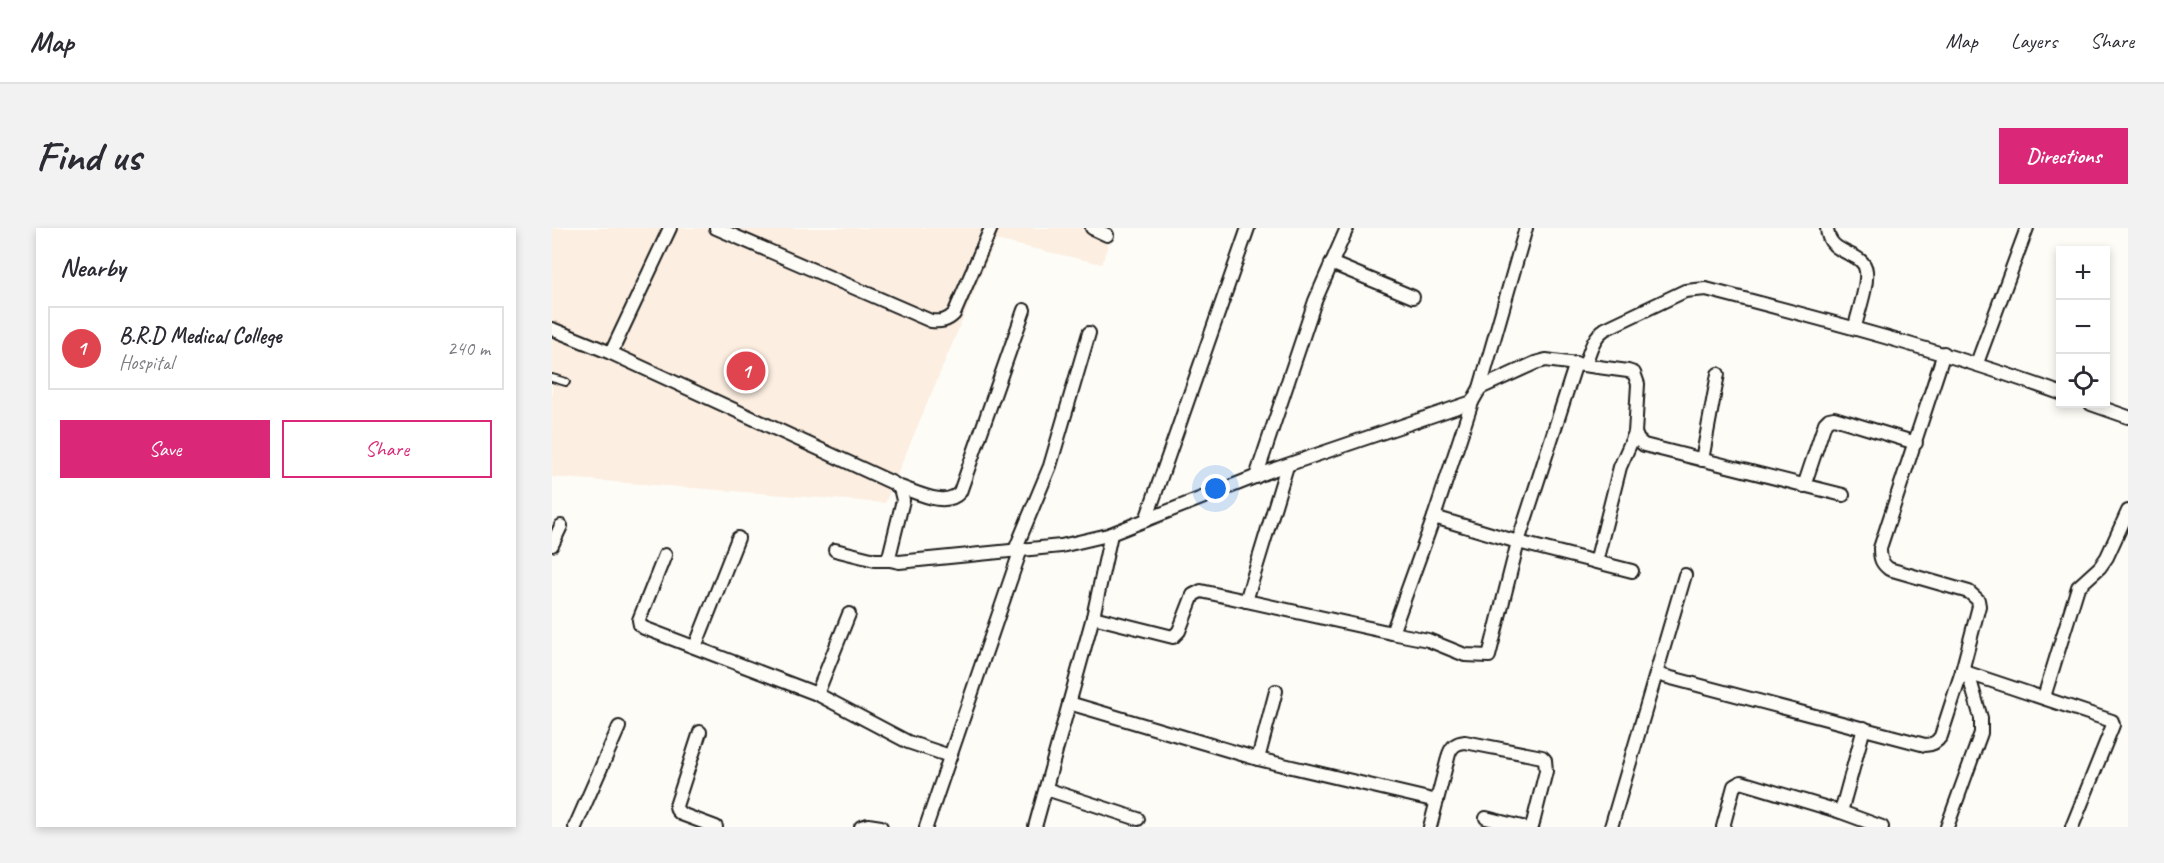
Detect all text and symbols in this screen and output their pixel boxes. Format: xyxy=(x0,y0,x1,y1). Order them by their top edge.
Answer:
text: Map xyxy=(30,24,73,59)
text: Map xyxy=(1945,28,1978,54)
text: Layers xyxy=(2011,28,2057,54)
text: Share xyxy=(2090,28,2134,54)
button: Directions xyxy=(1999,128,2128,184)
text: Find us xyxy=(36,130,141,183)
map controls xyxy=(2056,246,2110,408)
button: + xyxy=(2056,246,2110,300)
text: Nearby xyxy=(60,251,125,284)
button: − xyxy=(2056,300,2110,354)
text: B.R.D Medical College xyxy=(119,322,281,350)
text: 1 xyxy=(77,336,86,361)
text: 240 m xyxy=(447,336,490,361)
pin: 1 xyxy=(726,348,766,394)
text: Hospital xyxy=(119,350,174,375)
button: locate xyxy=(2056,354,2110,408)
button: Save xyxy=(60,420,270,478)
button: Share xyxy=(282,420,492,478)
your location xyxy=(1201,474,1230,503)

